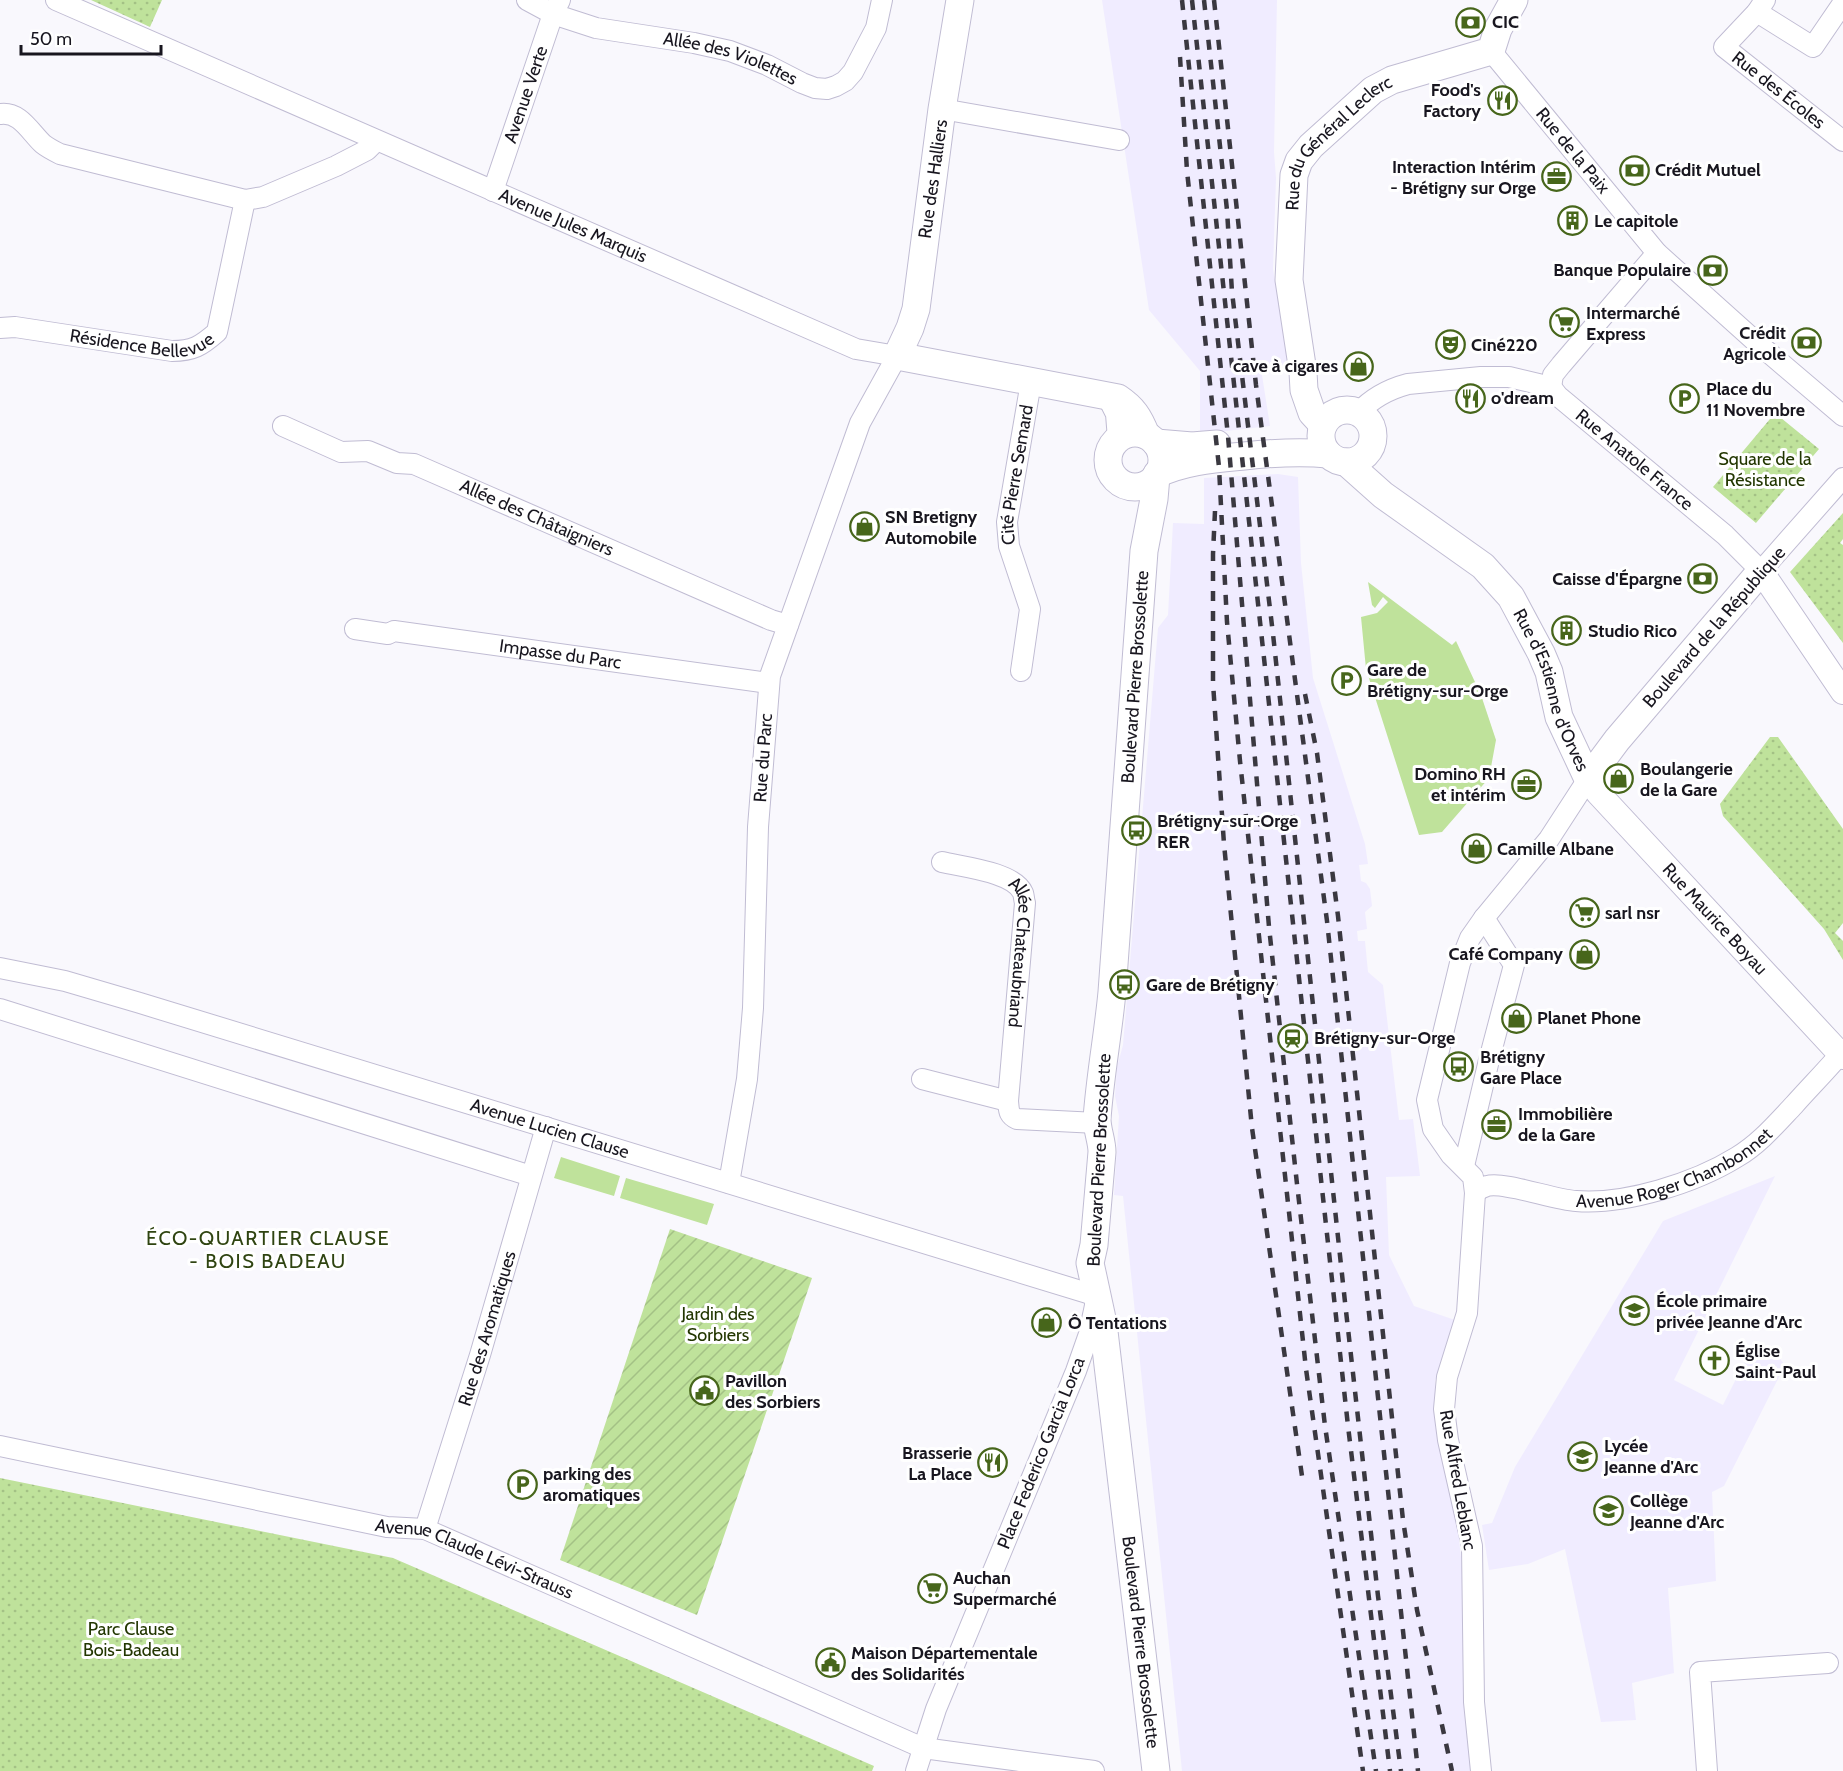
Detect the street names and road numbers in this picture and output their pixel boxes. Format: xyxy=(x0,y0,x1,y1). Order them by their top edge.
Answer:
street label: Allée des Violettes xyxy=(662,27,801,90)
street label: Avenue Verte xyxy=(499,43,552,146)
street label: Rue des Écoles xyxy=(1728,47,1830,134)
street label: Rue du Général Leclerc xyxy=(1281,71,1396,211)
street label: Rue de la Paix xyxy=(1531,103,1615,198)
street label: Rue des Halliers xyxy=(914,118,952,240)
street label: Avenue Jules Marquis xyxy=(496,184,650,267)
street label: Résidence Bellevue xyxy=(68,325,219,362)
street label: Cité Pierre Semard xyxy=(996,403,1038,546)
street label: Rue Anatole France xyxy=(1571,404,1698,515)
street label: Allée des Châtaigniers xyxy=(456,474,617,561)
street label: Boulevard de la République xyxy=(1638,542,1790,712)
street label: Boulevard Pierre Brossolette xyxy=(1117,570,1153,784)
street label: Rue d'Estienne d'Orves xyxy=(1508,605,1594,775)
street label: Impasse du Parc xyxy=(498,635,623,673)
street label: Rue du Parc xyxy=(749,713,777,803)
street label: Rue Maurice Boyau xyxy=(1658,859,1772,979)
street label: Allée Chateaubriand xyxy=(1003,872,1036,1029)
street label: Boulevard Pierre Brossolette xyxy=(1082,1053,1116,1267)
street label: Avenue Lucien Clause xyxy=(468,1094,632,1163)
street label: Avenue Roger Chambonnet xyxy=(1576,1123,1777,1213)
street label: Rue des Aromatiques xyxy=(454,1248,521,1409)
street label: Place Federico Garcia Lorca xyxy=(992,1354,1090,1552)
street label: Rue Alfred Leblanc xyxy=(1435,1408,1481,1552)
street label: Avenue Claude Lévi-Strauss xyxy=(373,1514,577,1604)
street label: Boulevard Pierre Brossolette xyxy=(1117,1535,1164,1749)

